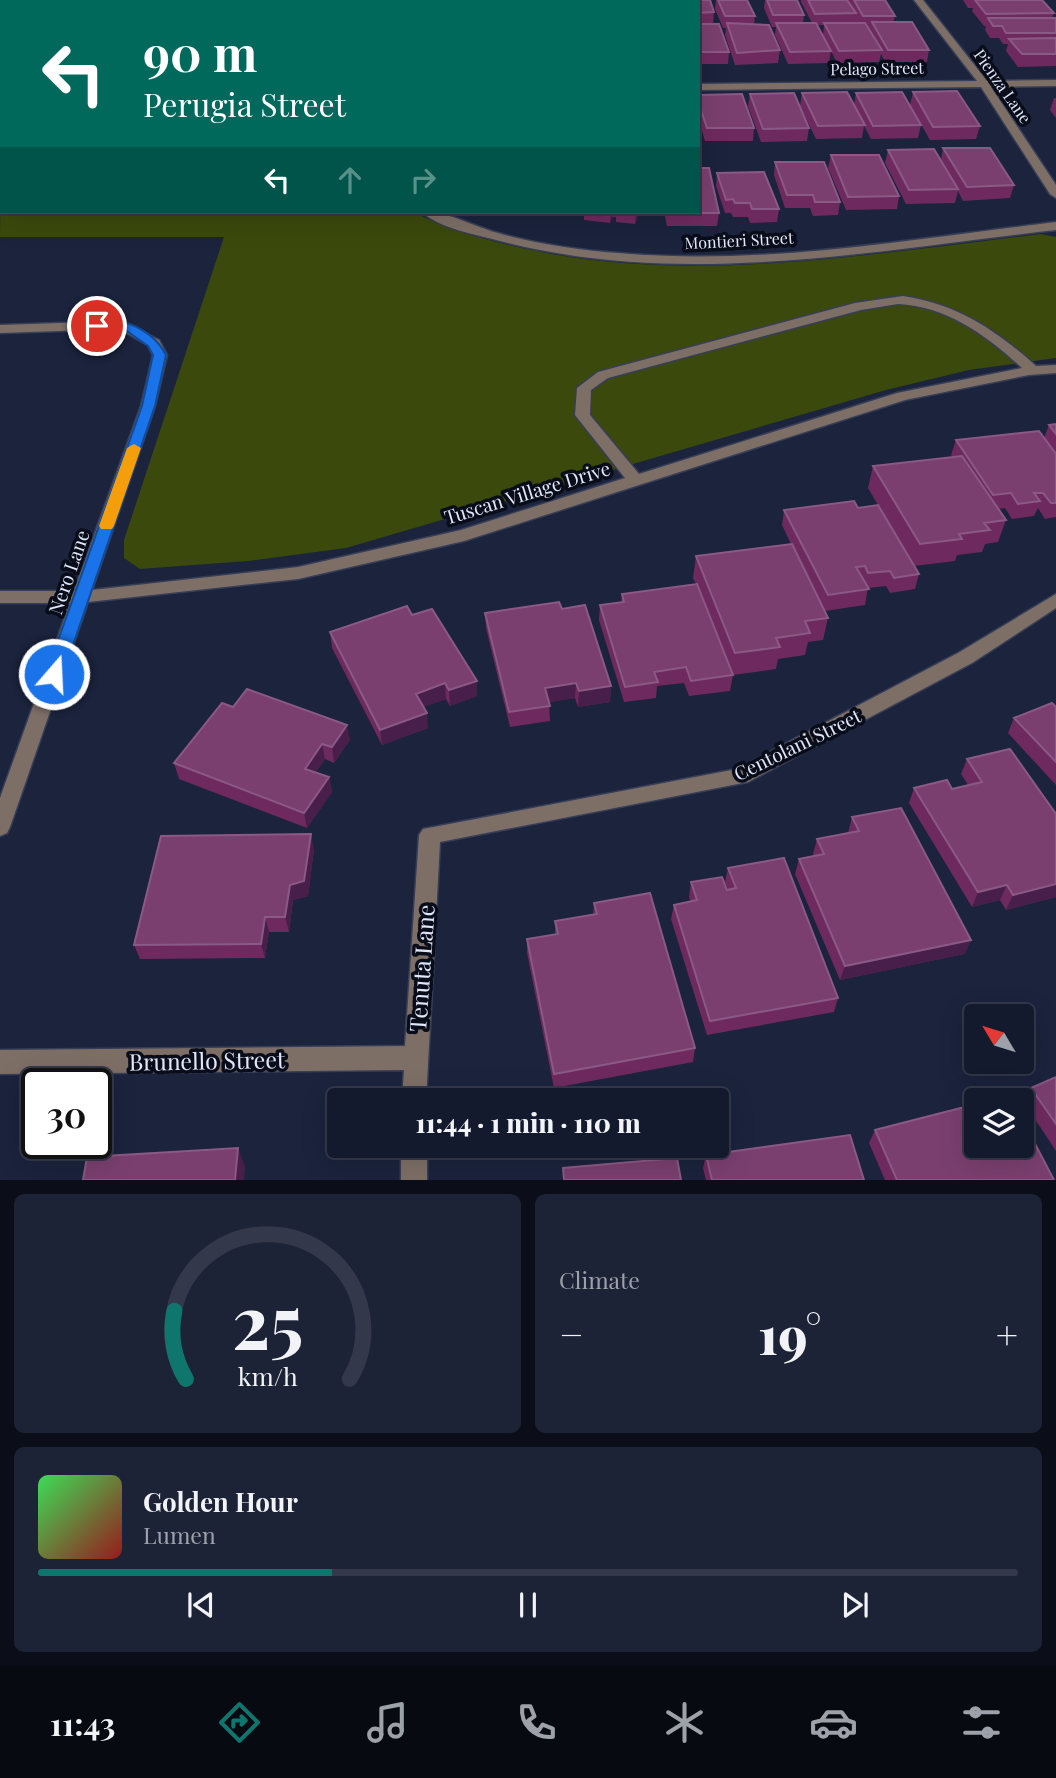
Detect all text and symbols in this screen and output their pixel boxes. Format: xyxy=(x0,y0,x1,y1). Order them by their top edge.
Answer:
text: 90 m xyxy=(143,19,257,84)
icon: left xyxy=(28,28,119,119)
street label: Pienza Lane xyxy=(970,45,1036,127)
street label: Pelago Street xyxy=(830,57,924,79)
text: Perugia Street xyxy=(143,82,346,125)
icon: left xyxy=(258,161,296,199)
icon: ahead xyxy=(331,161,369,199)
icon: right xyxy=(404,161,442,199)
street label: Montieri Street xyxy=(684,227,794,253)
pin xyxy=(67,296,127,356)
icon: arrive xyxy=(78,307,116,345)
street label: Tuscan Village Drive xyxy=(441,454,613,530)
street label: Nero Lane xyxy=(41,526,95,618)
position arrow xyxy=(17,637,91,711)
street label: Centolani Street xyxy=(729,702,865,786)
street label: Tenuta Lane xyxy=(401,903,441,1033)
north arrow xyxy=(964,1004,1034,1074)
map controls xyxy=(964,1004,1034,1158)
street label: Brunello Street xyxy=(129,1043,286,1077)
speed limit sign: 30 xyxy=(21,1068,112,1159)
button: layers xyxy=(964,1088,1034,1158)
text: 11:44 · 1 min · 110 m xyxy=(415,1105,641,1140)
text: Climate xyxy=(559,1264,640,1295)
text: 25 xyxy=(232,1271,303,1368)
text: 19° xyxy=(758,1299,821,1368)
text: − xyxy=(559,1308,584,1359)
text: + xyxy=(996,1308,1018,1359)
text: km/h xyxy=(238,1359,298,1392)
text: Golden Hour xyxy=(143,1484,298,1519)
text: Lumen xyxy=(143,1519,216,1550)
icon: previous xyxy=(182,1586,220,1624)
icon: pause xyxy=(509,1586,547,1624)
icon: next xyxy=(836,1586,874,1624)
icon: directions xyxy=(215,1698,264,1747)
icon: music xyxy=(363,1698,412,1747)
icon: phone xyxy=(512,1698,561,1747)
icon: climate xyxy=(660,1698,709,1747)
icon: car xyxy=(809,1698,858,1747)
icon: filters xyxy=(957,1698,1006,1747)
text: 11:43 xyxy=(50,1701,115,1744)

